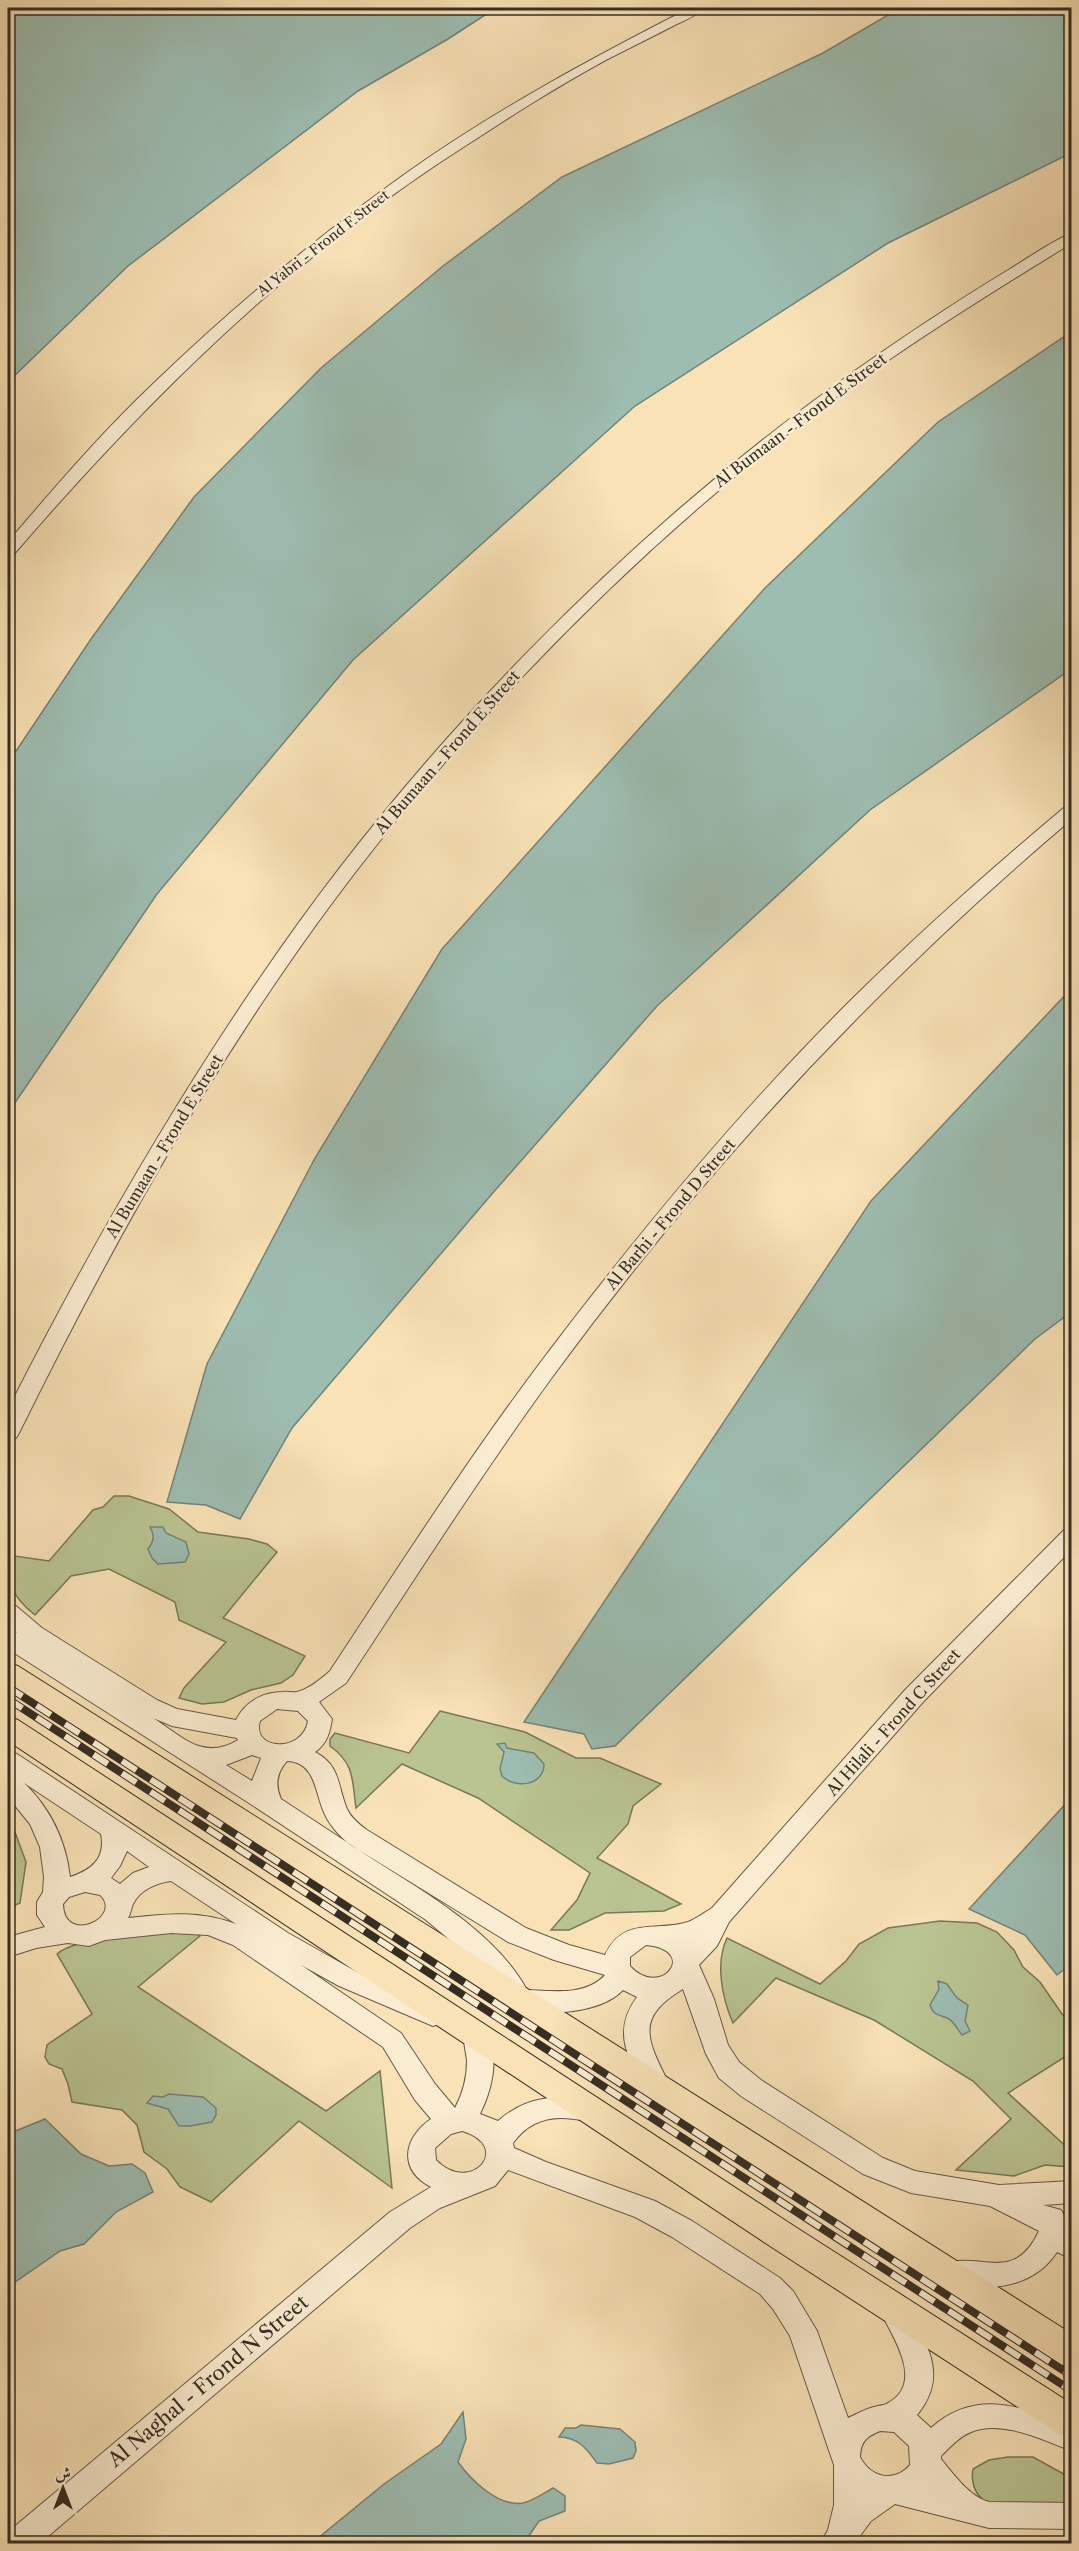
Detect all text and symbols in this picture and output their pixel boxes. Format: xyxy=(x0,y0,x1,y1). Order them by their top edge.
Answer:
street label: Al Yabri - Frond F Street xyxy=(253,186,393,301)
street label: Al Bumaan - Frond E Street xyxy=(709,348,891,492)
street label: Al Bumaan - Frond E Street xyxy=(370,666,524,839)
street label: Al Bumaan - Frond E Street xyxy=(101,1050,227,1242)
street label: Al Barhi - Frond D Street xyxy=(600,1134,739,1294)
street label: Al Hilali - Frond C Street xyxy=(821,1644,964,1800)
street label: Al Naghal - Frond N Street xyxy=(102,2290,313,2472)
north arrow xyxy=(33,2458,93,2518)
text: ش xyxy=(55,2463,71,2483)

